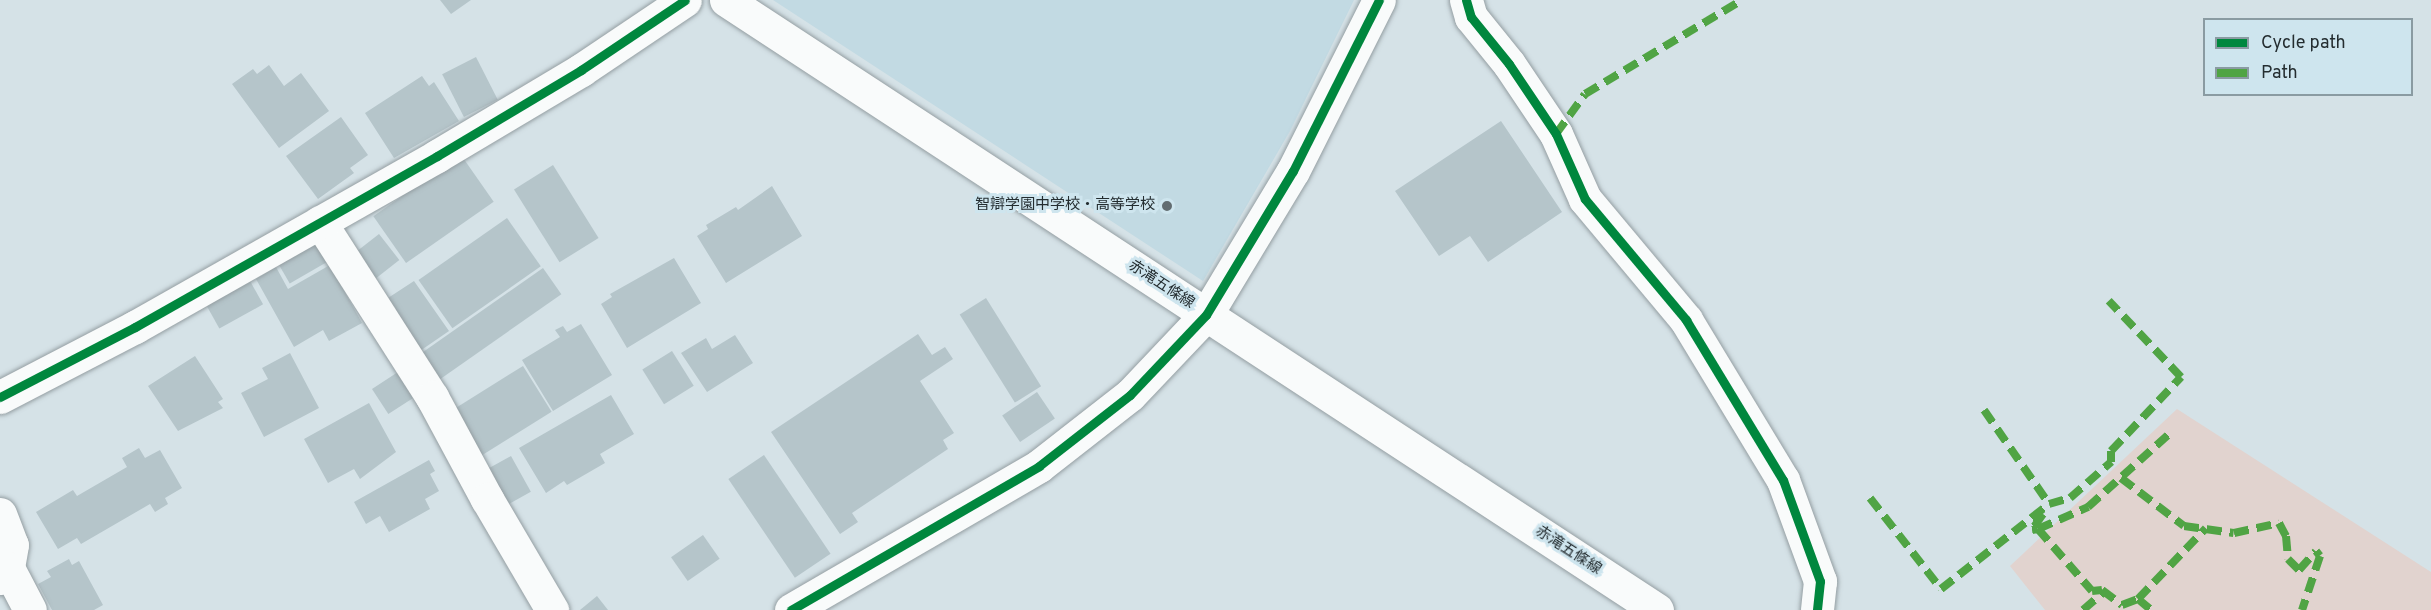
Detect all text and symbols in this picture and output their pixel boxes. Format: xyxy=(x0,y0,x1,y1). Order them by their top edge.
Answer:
legend xyxy=(2203,18,2413,96)
text: Cycle path xyxy=(2261,32,2346,55)
text: Path xyxy=(2261,62,2298,85)
place label: 智辯学園中学校・高等学校 xyxy=(975,197,1155,215)
marker: 智辯学園中学校・高等学校 xyxy=(1160,199,1174,213)
street label: 赤滝五條線 xyxy=(1125,257,1197,313)
street label: 赤滝五條線 xyxy=(1532,523,1604,579)

